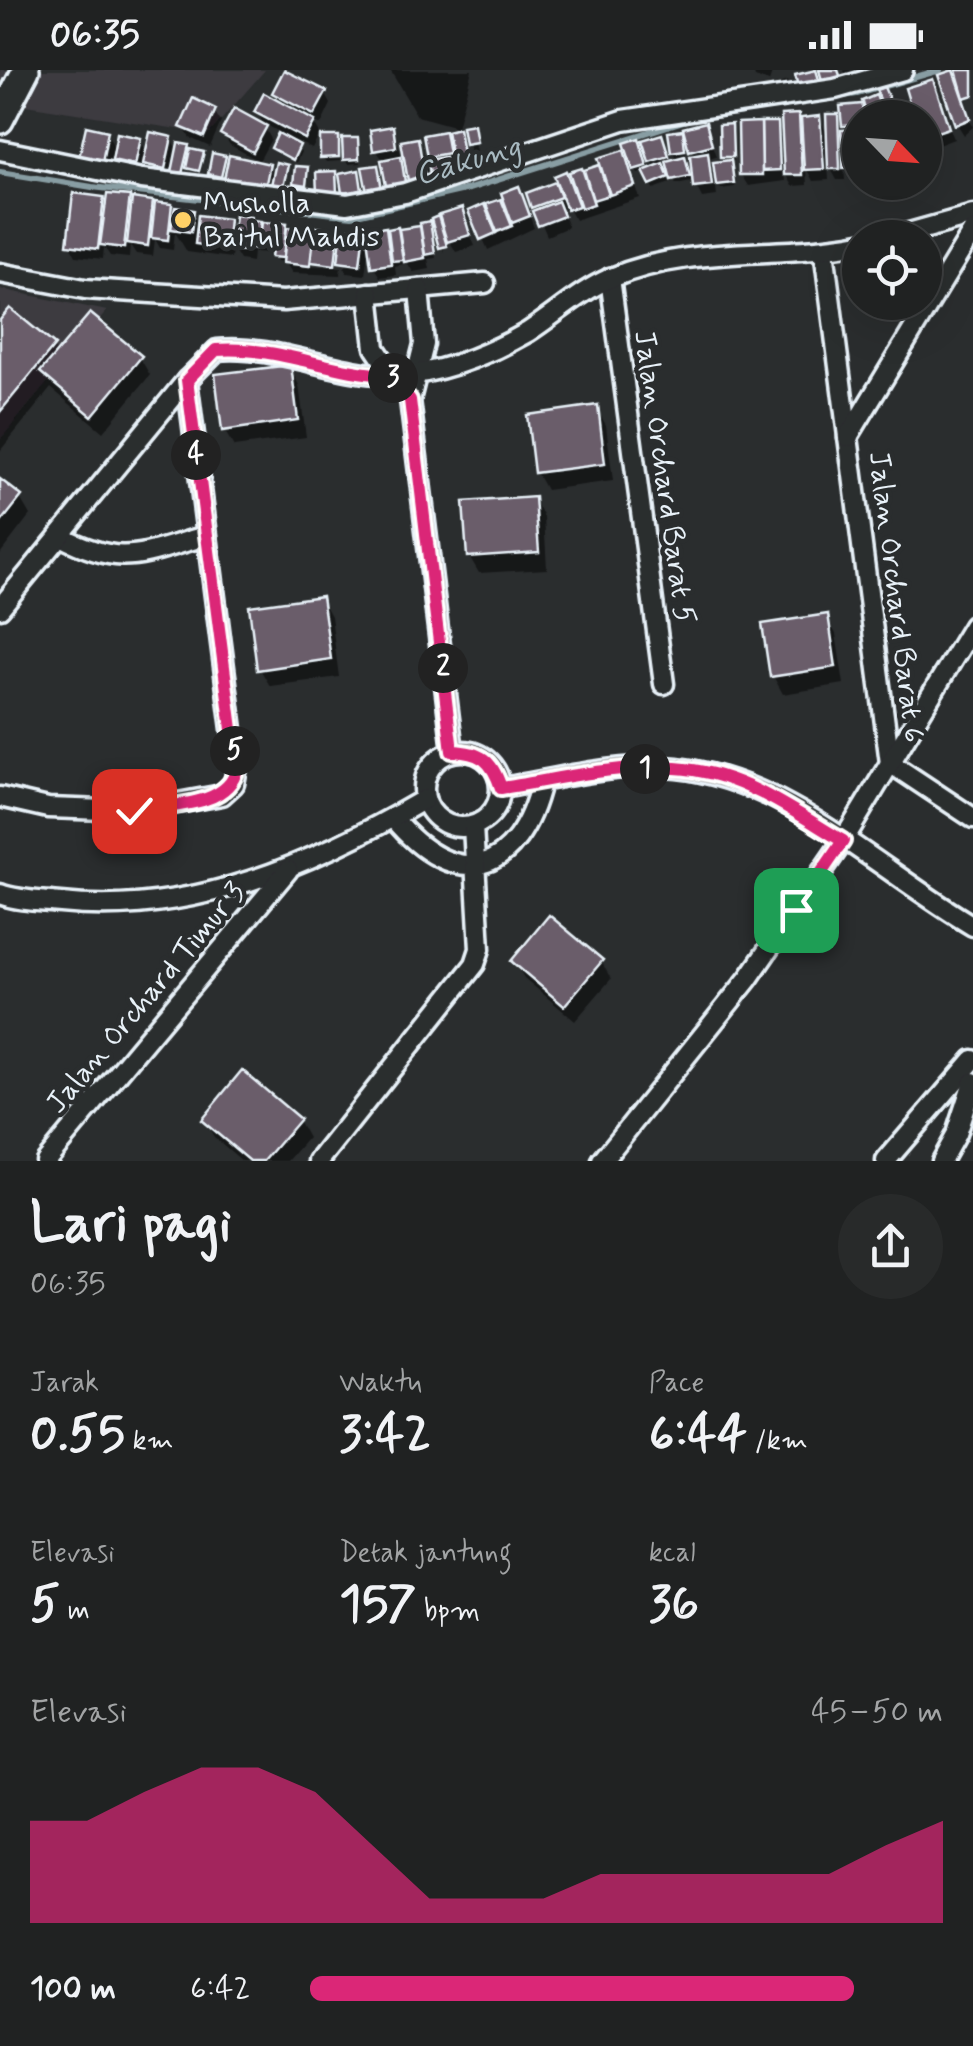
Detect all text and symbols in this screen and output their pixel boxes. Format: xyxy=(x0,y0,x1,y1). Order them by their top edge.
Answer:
text: 06:35 xyxy=(50,11,140,60)
north arrow xyxy=(842,100,942,200)
map controls xyxy=(842,100,942,320)
water label: Cakung xyxy=(410,126,527,196)
place label: Musholla Baitul Mahdis xyxy=(203,184,380,257)
marker: Musholla Baitul Mahdis xyxy=(172,209,194,231)
button: locate xyxy=(842,220,942,320)
street label: Jalan Orchard Barat 5 xyxy=(624,328,704,626)
pin: 3 xyxy=(368,353,418,403)
text: 3 xyxy=(387,359,399,396)
pin: 4 xyxy=(171,430,221,480)
text: 4 xyxy=(188,436,204,473)
street label: Jalan Orchard Barat 6 xyxy=(859,449,933,745)
pin: 2 xyxy=(418,643,468,693)
text: 2 xyxy=(436,649,450,686)
pin: 5 xyxy=(210,726,260,776)
text: 5 xyxy=(227,732,243,769)
pin: 1 xyxy=(620,744,670,794)
text: 1 xyxy=(639,750,651,787)
pin xyxy=(92,769,177,854)
icon: check xyxy=(107,784,162,839)
pin xyxy=(754,868,839,953)
street label: Jalan Orchard Timur 3 xyxy=(38,874,254,1122)
icon: arrive xyxy=(769,883,824,938)
text: Lari pagi xyxy=(30,1189,231,1261)
button: share xyxy=(838,1194,943,1299)
text: 06:35 xyxy=(30,1263,106,1305)
text: Jarak xyxy=(30,1365,99,1402)
text: Waktu xyxy=(339,1365,422,1402)
text: Pace xyxy=(649,1365,704,1402)
text: 0.55 xyxy=(30,1402,125,1468)
text: 3:42 xyxy=(339,1402,431,1468)
text: 6:44 xyxy=(649,1402,747,1468)
text: km xyxy=(125,1423,173,1460)
text: /km xyxy=(747,1423,808,1460)
text: Elevasi xyxy=(30,1535,115,1572)
text: Detak jantung xyxy=(339,1535,512,1572)
text: kcal xyxy=(649,1535,696,1572)
text: 5 xyxy=(30,1572,60,1638)
text: 157 xyxy=(339,1572,416,1638)
text: 36 xyxy=(649,1572,699,1638)
text: m xyxy=(60,1593,90,1630)
text: bpm xyxy=(416,1593,480,1630)
text: Elevasi xyxy=(30,1691,127,1733)
text: 45–50 m xyxy=(811,1691,943,1733)
text: 100 m xyxy=(30,1968,116,2010)
text: 6:42 xyxy=(190,1968,250,2010)

